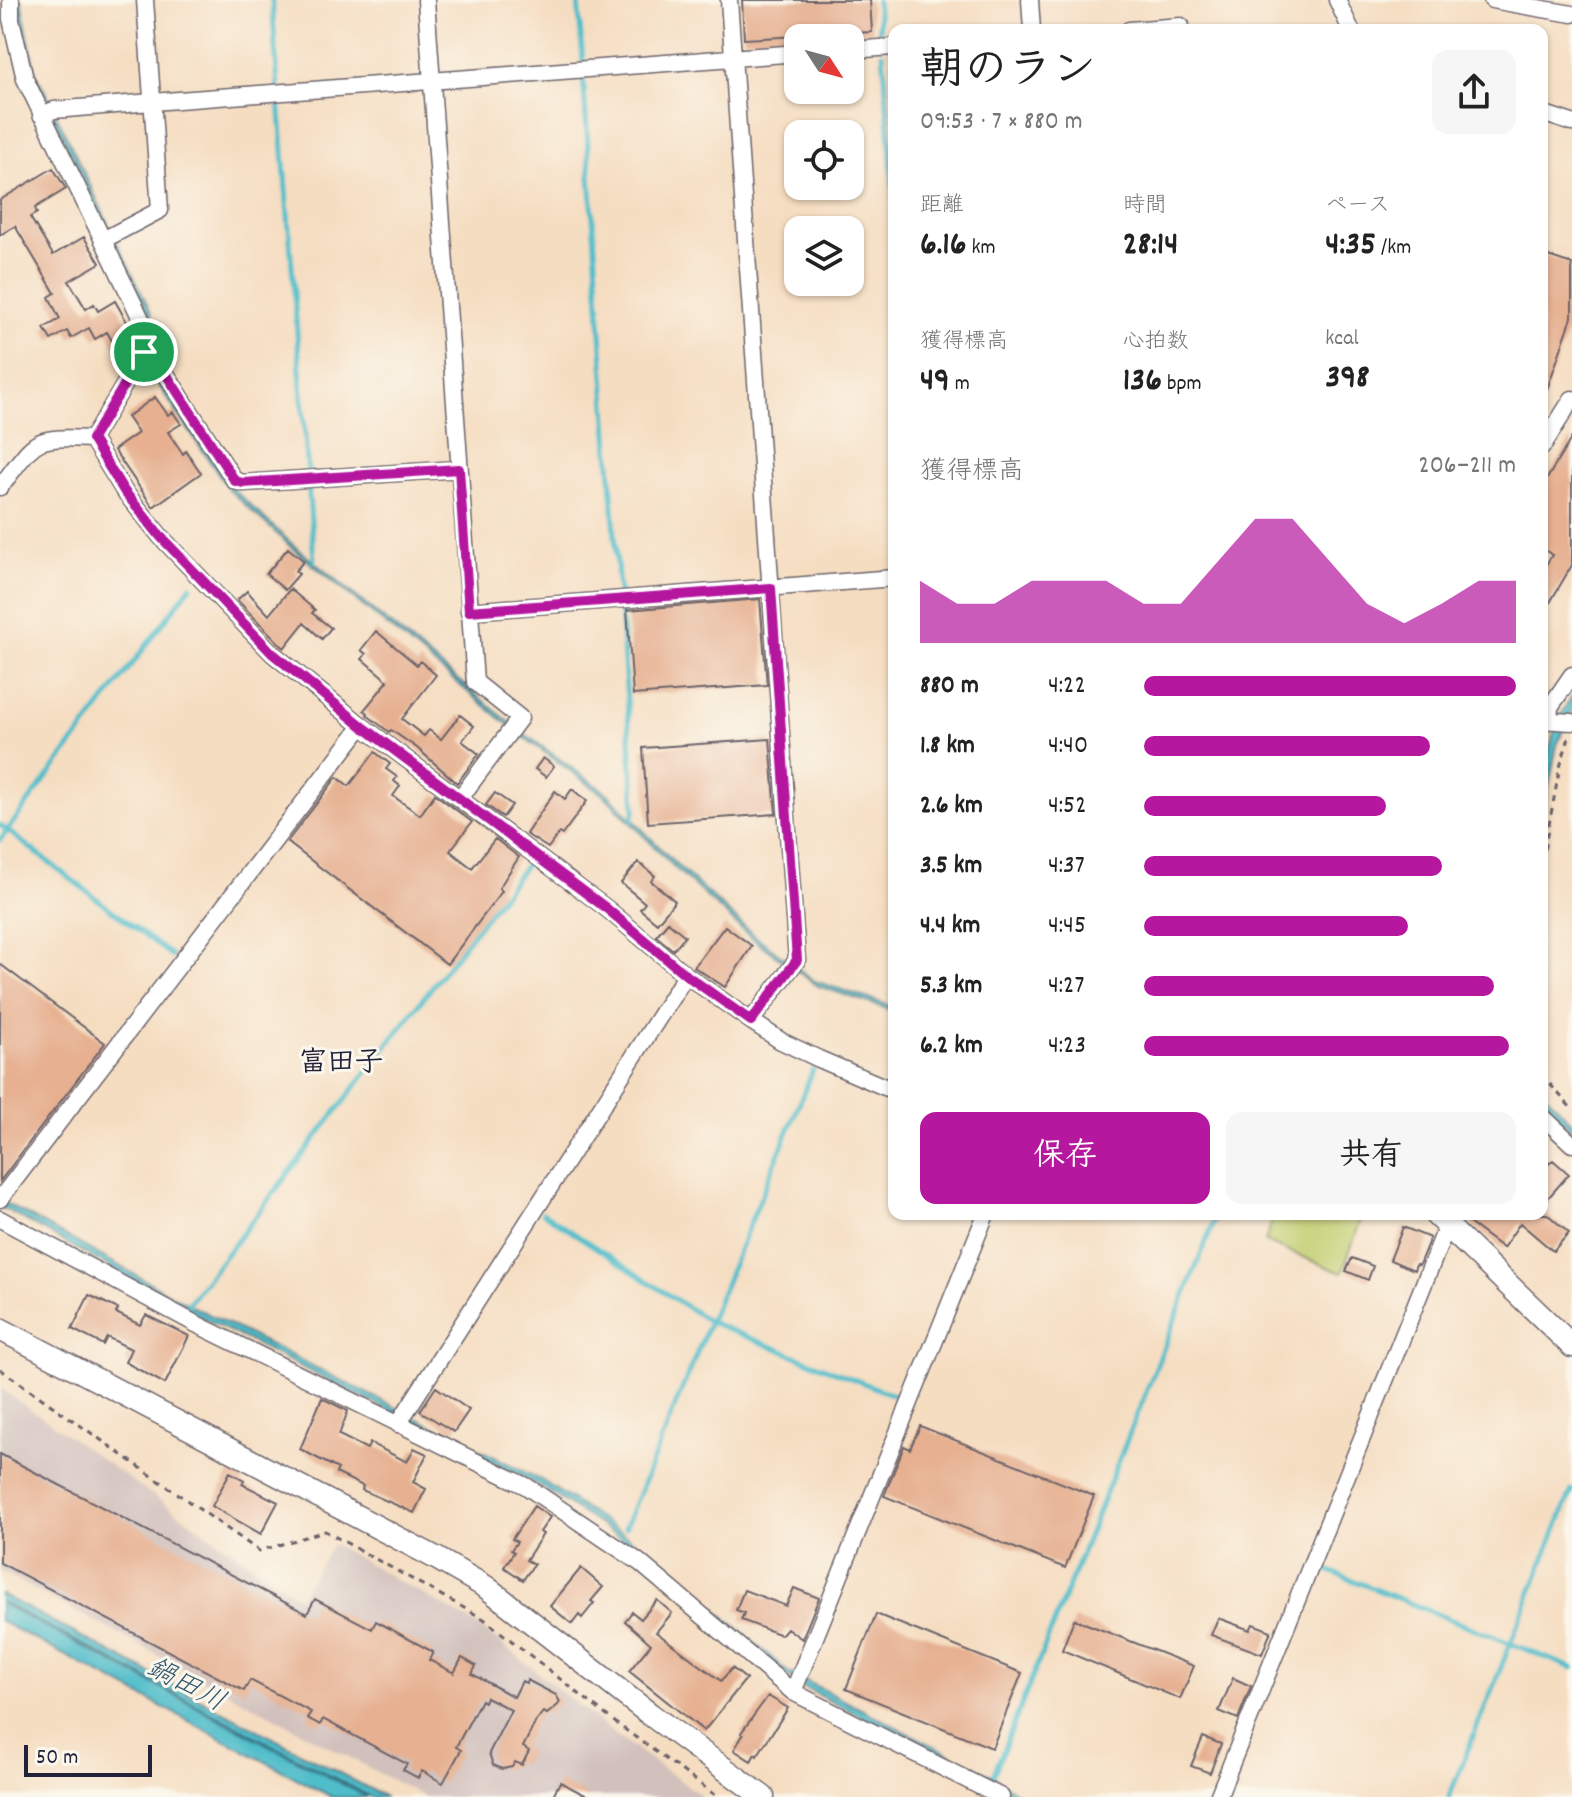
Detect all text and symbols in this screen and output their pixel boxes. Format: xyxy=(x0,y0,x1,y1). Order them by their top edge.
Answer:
north arrow xyxy=(784,24,864,104)
map controls xyxy=(784,24,864,296)
text: 朝のラン xyxy=(920,42,1096,105)
button: share xyxy=(1432,50,1516,134)
text: 09:53 · 7 × 880 m xyxy=(920,104,1083,141)
button: locate xyxy=(784,120,864,200)
text: 距離 xyxy=(920,191,964,222)
text: 時間 xyxy=(1123,191,1167,222)
text: ペース xyxy=(1325,191,1390,222)
button: layers xyxy=(784,216,864,296)
text: 6.16 xyxy=(920,222,966,271)
text: 28:14 xyxy=(1123,222,1178,271)
text: 4:35 xyxy=(1325,222,1376,271)
text: km xyxy=(966,233,996,264)
text: /km xyxy=(1376,233,1411,264)
pin xyxy=(110,318,178,386)
text: kcal xyxy=(1325,324,1359,355)
text: 獲得標高 xyxy=(920,327,1008,358)
text: 心拍数 xyxy=(1123,327,1189,358)
icon: arrive xyxy=(122,330,166,374)
text: 398 xyxy=(1325,355,1370,404)
text: 49 xyxy=(920,358,950,407)
text: 136 xyxy=(1123,358,1162,407)
text: m xyxy=(950,369,970,400)
text: bpm xyxy=(1162,369,1202,400)
text: 206–211 m xyxy=(1418,448,1516,485)
text: 獲得標高 xyxy=(920,454,1024,491)
text: 880 m xyxy=(920,668,979,705)
text: 4:22 xyxy=(1048,668,1086,705)
text: 1.8 km xyxy=(920,728,975,765)
text: 4:40 xyxy=(1048,728,1088,765)
text: 2.6 km xyxy=(920,788,983,825)
text: 4:52 xyxy=(1048,788,1087,825)
text: 3.5 km xyxy=(920,848,982,885)
text: 4:37 xyxy=(1048,848,1085,885)
text: 4.4 km xyxy=(920,908,980,945)
text: 4:45 xyxy=(1048,908,1086,945)
text: 5.3 km xyxy=(920,968,982,1005)
text: 4:27 xyxy=(1048,968,1084,1005)
text: 6.2 km xyxy=(920,1028,983,1065)
text: 4:23 xyxy=(1048,1028,1086,1065)
district label: 富田子 xyxy=(299,1045,383,1085)
button: 保存 xyxy=(920,1112,1210,1204)
button: 共有 xyxy=(1226,1112,1516,1204)
water label: 鍋田川 xyxy=(139,1650,231,1724)
scale bar xyxy=(24,1741,152,1777)
text: 50 m xyxy=(36,1743,78,1774)

